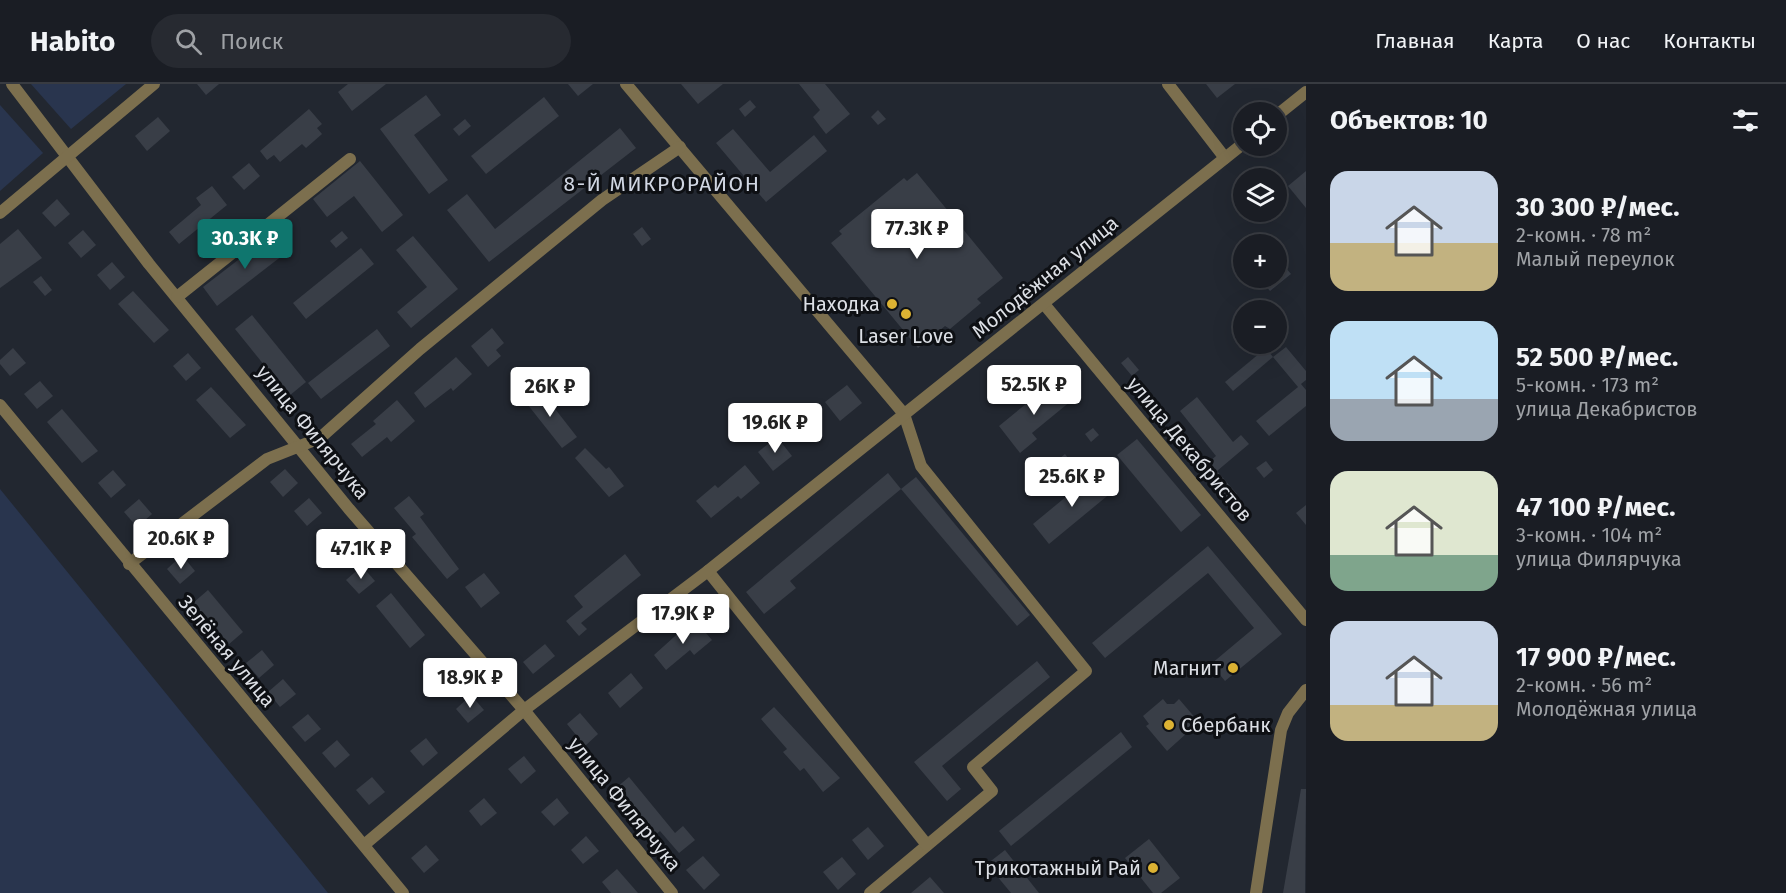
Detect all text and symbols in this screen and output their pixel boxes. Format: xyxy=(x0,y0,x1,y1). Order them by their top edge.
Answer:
search box xyxy=(151,14,571,68)
text: Habito xyxy=(30,25,115,58)
icon: search xyxy=(172,25,205,58)
text: Поиск xyxy=(220,28,283,55)
text: Главная xyxy=(1375,28,1455,54)
text: Карта xyxy=(1488,28,1543,54)
text: О нас xyxy=(1576,28,1630,54)
text: Контакты xyxy=(1663,28,1756,54)
map controls xyxy=(1233,102,1287,354)
button: locate xyxy=(1233,102,1287,156)
icon: filters xyxy=(1729,104,1762,137)
text: Объектов: 10 xyxy=(1330,105,1488,136)
button: layers xyxy=(1233,168,1287,222)
district label: 8-Й МИКРОРАЙОН xyxy=(564,171,760,197)
text: 30 300 ₽/мес. xyxy=(1516,192,1679,223)
icon: home xyxy=(1378,195,1450,267)
pin: 77.3K ₽ xyxy=(862,209,972,260)
street label: Молодёжная улица xyxy=(967,211,1123,343)
text: 77.3K ₽ xyxy=(885,216,949,240)
pin: 30.3K ₽ xyxy=(190,219,300,270)
text: 2-комн. · 78 m² xyxy=(1516,223,1651,247)
text: 30.3K ₽ xyxy=(212,226,278,250)
button: + xyxy=(1233,234,1287,288)
text: Малый переулок xyxy=(1516,247,1675,271)
place label: Находка xyxy=(802,292,880,316)
marker: Находка xyxy=(885,297,899,311)
button: − xyxy=(1233,300,1287,354)
marker: Laser Love xyxy=(899,307,913,321)
place label: Laser Love xyxy=(858,324,954,348)
text: 52 500 ₽/мес. xyxy=(1516,342,1678,373)
icon: home xyxy=(1378,345,1450,417)
street label: улица Филярчука xyxy=(252,360,374,504)
pin: 52.5K ₽ xyxy=(979,365,1089,416)
pin: 26K ₽ xyxy=(508,367,592,418)
text: 52.5K ₽ xyxy=(1001,372,1067,396)
street label: улица Декабристов xyxy=(1122,372,1258,526)
text: 5-комн. · 173 m² xyxy=(1516,373,1659,397)
text: 26K ₽ xyxy=(525,374,575,398)
text: улица Декабристов xyxy=(1516,397,1698,421)
pin: 19.6K ₽ xyxy=(720,403,830,454)
text: 19.6K ₽ xyxy=(742,410,808,434)
pin: 25.6K ₽ xyxy=(1017,457,1127,508)
text: 25.6K ₽ xyxy=(1039,464,1105,488)
text: 47 100 ₽/мес. xyxy=(1516,492,1675,523)
icon: home xyxy=(1378,495,1450,567)
pin: 20.6K ₽ xyxy=(126,519,236,570)
text: 3-комн. · 104 m² xyxy=(1516,523,1662,547)
text: 20.6K ₽ xyxy=(147,526,215,550)
pin: 47.1K ₽ xyxy=(306,529,416,580)
text: 47.1K ₽ xyxy=(330,536,392,560)
text: улица Филярчука xyxy=(1516,547,1682,571)
street label: Зелёная улица xyxy=(173,590,281,712)
pin: 17.9K ₽ xyxy=(628,594,738,645)
text: 17.9K ₽ xyxy=(651,601,715,625)
text: 17 900 ₽/мес. xyxy=(1516,642,1676,673)
icon: home xyxy=(1378,645,1450,717)
place label: Магнит xyxy=(1153,656,1222,680)
pin: 18.9K ₽ xyxy=(415,658,525,709)
marker: Магнит xyxy=(1226,661,1240,675)
text: 18.9K ₽ xyxy=(437,665,503,689)
text: 2-комн. · 56 m² xyxy=(1516,673,1652,697)
text: Молодёжная улица xyxy=(1516,697,1697,721)
place label: Сбербанк xyxy=(1181,713,1271,737)
marker: Сбербанк xyxy=(1162,718,1176,732)
street label: улица Филярчука xyxy=(564,732,686,876)
place label: Трикотажный Рай xyxy=(975,856,1141,880)
marker: Трикотажный Рай xyxy=(1146,861,1160,875)

